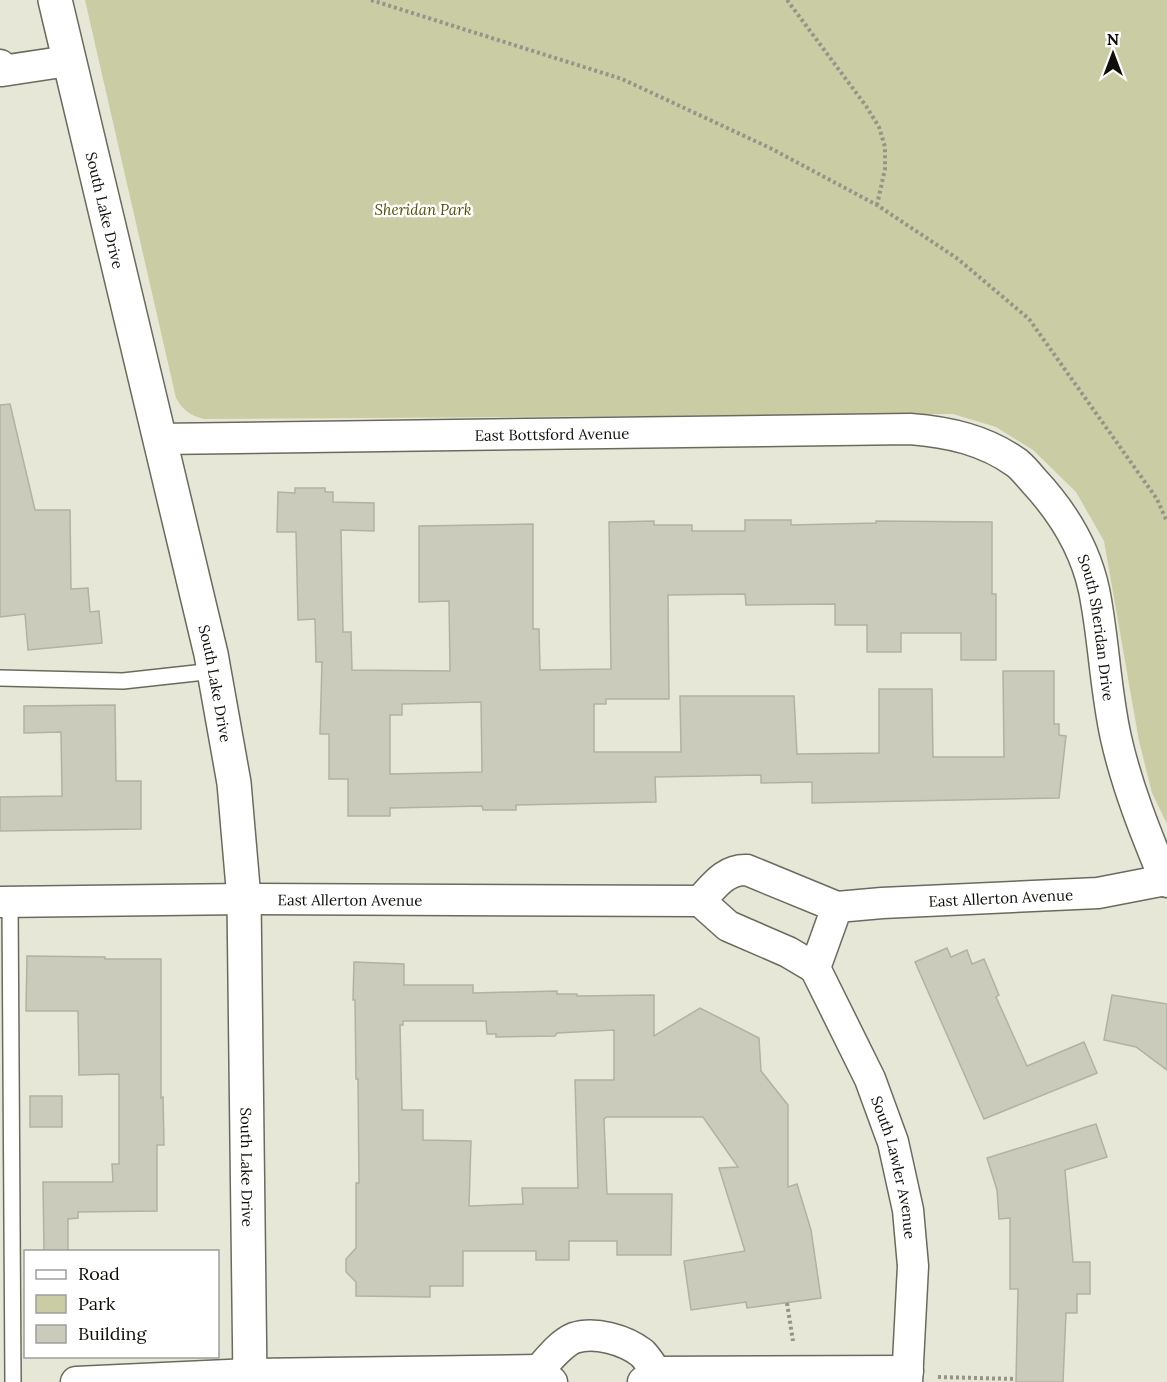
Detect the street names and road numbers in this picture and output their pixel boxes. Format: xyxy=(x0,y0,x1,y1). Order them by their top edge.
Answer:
street label: South Lake Drive xyxy=(82,150,128,270)
street label: East Bottsford Avenue xyxy=(474,423,629,444)
street label: South Sheridan Drive xyxy=(1074,551,1119,702)
street label: South Lake Drive xyxy=(195,623,236,744)
street label: East Allerton Avenue xyxy=(928,885,1073,910)
street label: East Allerton Avenue xyxy=(278,890,422,909)
street label: South Lawler Avenue xyxy=(867,1093,920,1240)
street label: South Lake Drive xyxy=(237,1107,258,1227)

